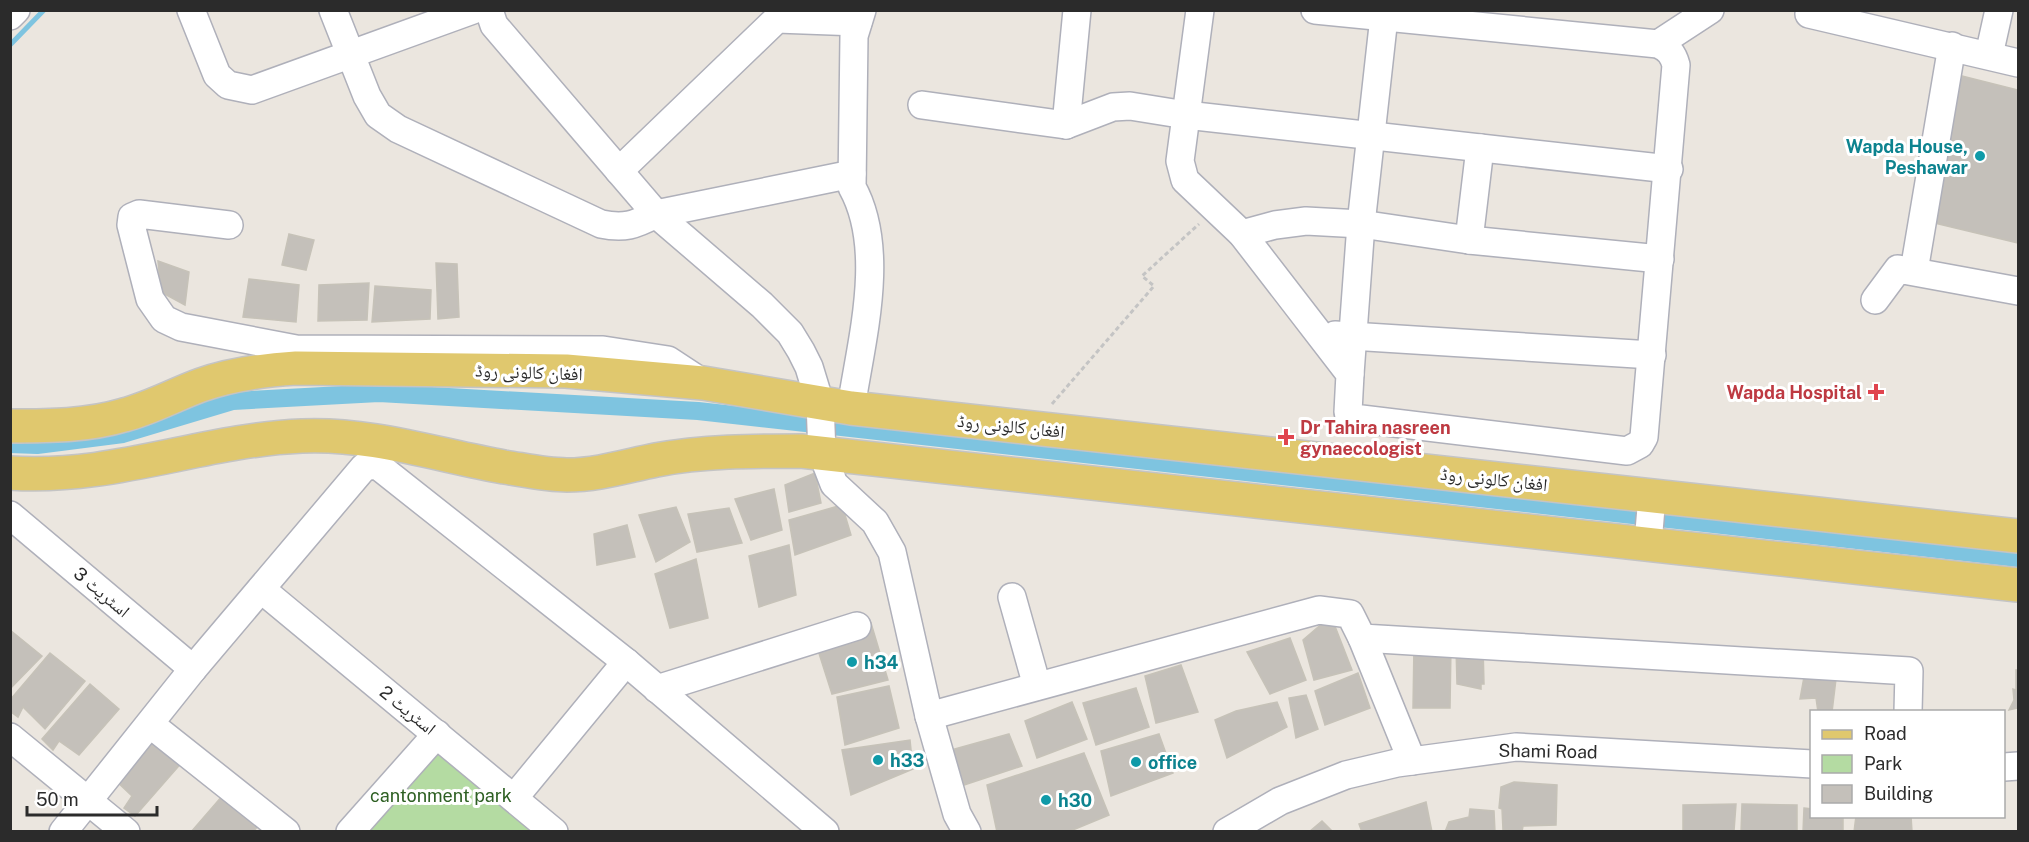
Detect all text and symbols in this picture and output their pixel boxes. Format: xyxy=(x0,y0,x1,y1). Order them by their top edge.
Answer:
place label: Wapda House, Peshawar xyxy=(1846,136,1969,178)
marker: Wapda House, Peshawar xyxy=(1973,149,1987,163)
street label: افغان کالونی روڈ xyxy=(475,360,583,385)
place label: Wapda Hospital xyxy=(1726,382,1862,403)
marker: Wapda Hospital xyxy=(1867,383,1885,401)
street label: افغان کالونی روڈ xyxy=(956,410,1066,443)
place label: Dr Tahira nasreen gynaecologist xyxy=(1300,417,1451,459)
marker: Dr Tahira nasreen gynaecologist xyxy=(1277,428,1295,446)
street label: افغان کالونی روڈ xyxy=(1439,463,1549,496)
street label: اسٹریٹ 3 xyxy=(70,563,134,622)
place label: h34 xyxy=(864,652,899,673)
marker: h34 xyxy=(845,655,859,669)
street label: اسٹریٹ 2 xyxy=(376,681,440,739)
legend xyxy=(1810,710,2005,818)
text: Road xyxy=(1864,723,1907,744)
street label: Shami Road xyxy=(1498,740,1598,762)
place label: h33 xyxy=(890,750,925,771)
place label: office xyxy=(1148,752,1197,773)
marker: h33 xyxy=(871,753,885,767)
text: Park xyxy=(1864,753,1902,774)
marker: office xyxy=(1129,755,1143,769)
scale bar xyxy=(27,779,158,817)
text: Building xyxy=(1864,783,1933,804)
park label: cantonment park xyxy=(370,785,512,806)
text: 50 m xyxy=(36,789,79,810)
place label: h30 xyxy=(1058,790,1092,811)
marker: h30 xyxy=(1039,793,1053,807)

